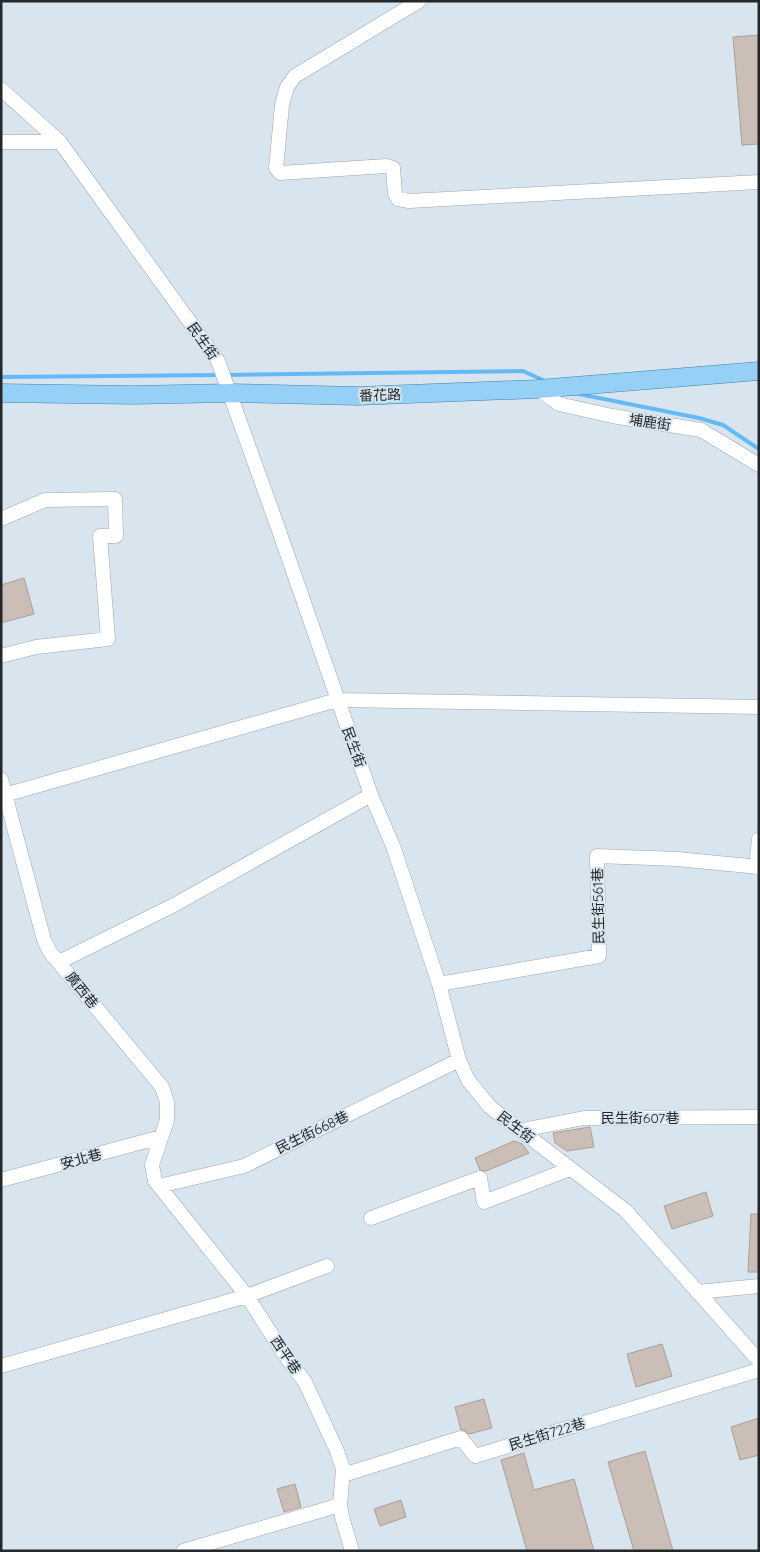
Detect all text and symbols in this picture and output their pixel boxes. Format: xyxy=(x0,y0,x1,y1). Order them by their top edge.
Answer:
street label: 民生街 xyxy=(184,319,222,363)
street label: 番花路 xyxy=(359,385,401,405)
street label: 埔鹿街 xyxy=(628,410,672,434)
street label: 民生街 xyxy=(338,724,370,770)
street label: 民生街561巷 xyxy=(588,868,608,944)
street label: 廣西巷 xyxy=(62,968,102,1012)
street label: 民生街668巷 xyxy=(273,1107,351,1157)
street label: 民生街 xyxy=(494,1107,538,1147)
street label: 民生街607巷 xyxy=(601,1109,679,1127)
street label: 安北巷 xyxy=(58,1145,104,1173)
street label: 西平巷 xyxy=(267,1333,305,1377)
street label: 民生街722巷 xyxy=(507,1414,587,1454)

